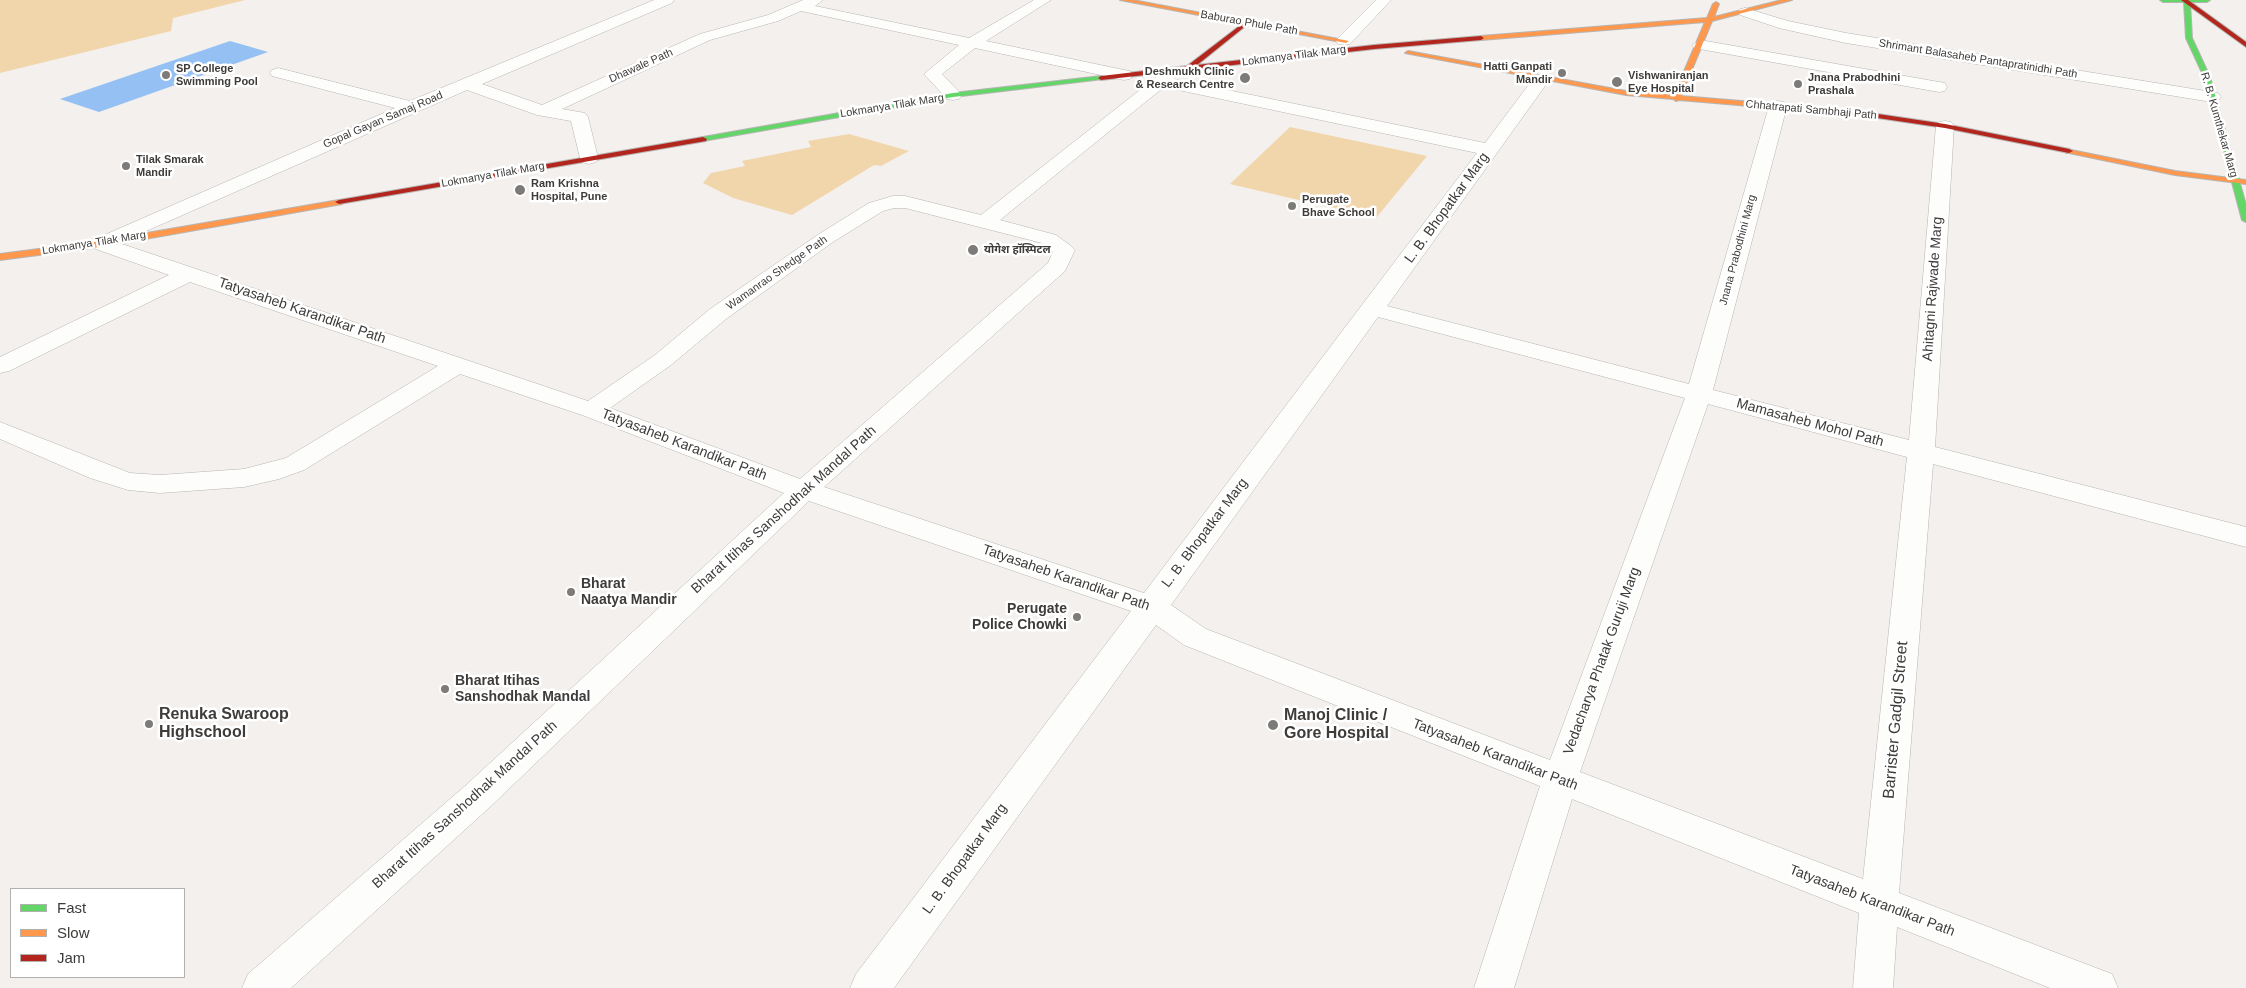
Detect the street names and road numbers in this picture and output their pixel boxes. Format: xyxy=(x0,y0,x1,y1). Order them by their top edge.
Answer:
street label: Baburao Phule Path xyxy=(1199,8,1299,38)
street label: Shrimant Balasaheb Pantapratinidhi Path xyxy=(1878,37,2078,81)
street label: Lokmanya Tilak Marg xyxy=(1241,43,1347,69)
street label: Dhawale Path xyxy=(607,46,675,86)
street label: R. B. Kumthekar Marg xyxy=(2198,71,2240,179)
street label: Gopal Gayan Samaj Road xyxy=(321,89,445,151)
street label: Lokmanya Tilak Marg xyxy=(839,91,945,121)
street label: Chhatrapati Sambhaji Path xyxy=(1745,98,1877,122)
street label: L. B. Bhopatkar Marg xyxy=(1401,150,1493,266)
street label: Lokmanya Tilak Marg xyxy=(440,159,546,191)
street label: Jnana Prabodhini Marg xyxy=(1717,193,1759,307)
street label: Ahitagni Rajwade Marg xyxy=(1920,216,1946,362)
street label: Lokmanya Tilak Marg xyxy=(41,228,147,258)
street label: Wamanrao Shedge Path xyxy=(724,233,830,313)
street label: Tatyasaheb Karandikar Path xyxy=(216,274,388,348)
street label: Mamasaheb Mohol Path xyxy=(1735,395,1885,451)
street label: Tatyasaheb Karandikar Path xyxy=(599,406,769,484)
street label: Bharat Itihas Sanshodhak Mandal Path xyxy=(688,423,880,597)
street label: L. B. Bhopatkar Marg xyxy=(1158,475,1252,591)
street label: Tatyasaheb Karandikar Path xyxy=(980,541,1152,615)
street label: Vedacharya Phatak Guruji Marg xyxy=(1560,565,1644,757)
street label: Barrister Gadgil Street xyxy=(1880,640,1912,800)
street label: Tatyasaheb Karandikar Path xyxy=(1410,716,1580,794)
street label: Bharat Itihas Sanshodhak Mandal Path xyxy=(369,718,561,892)
street label: L. B. Bhopatkar Marg xyxy=(919,801,1011,917)
street label: Tatyasaheb Karandikar Path xyxy=(1787,862,1957,940)

